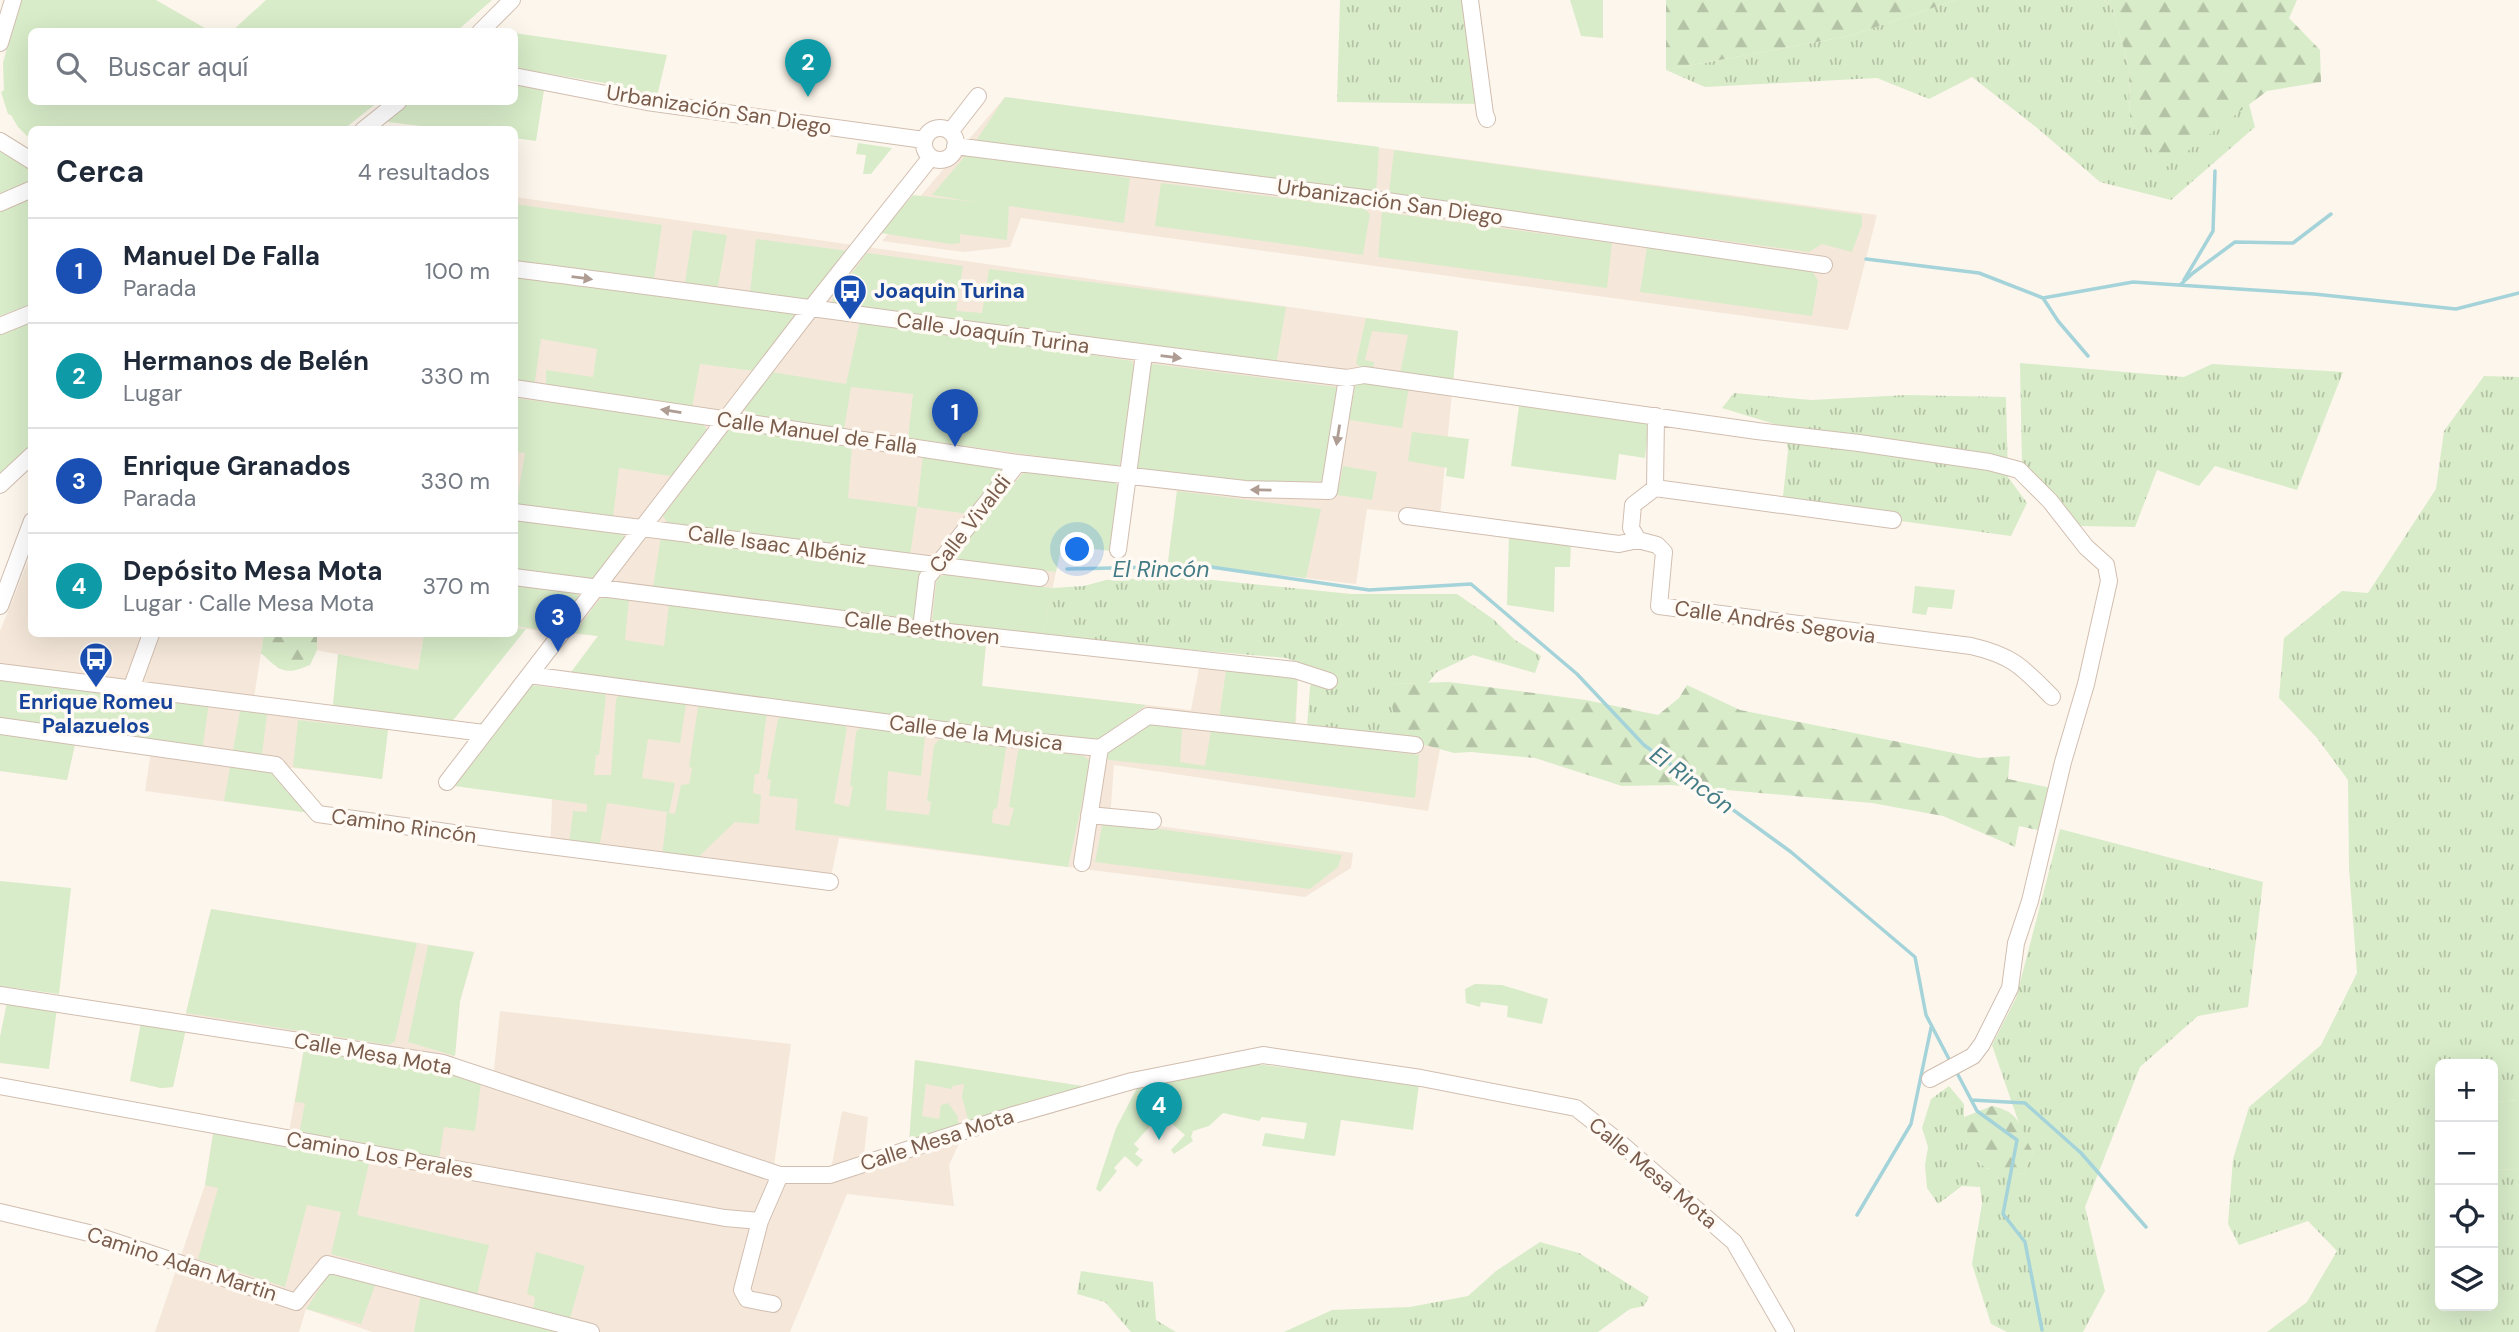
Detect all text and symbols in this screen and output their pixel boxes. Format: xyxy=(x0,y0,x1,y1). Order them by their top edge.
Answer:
search box xyxy=(28,28,518,105)
pin: 2 xyxy=(785,39,831,97)
icon: search xyxy=(52,48,90,86)
text: Buscar aquí xyxy=(108,50,248,84)
street label: Urbanización San Diego xyxy=(604,78,834,142)
text: Cerca xyxy=(56,152,144,191)
text: 4 resultados xyxy=(358,157,490,187)
street label: Urbanización San Diego xyxy=(1275,172,1505,232)
text: Manuel De Falla xyxy=(123,239,320,273)
text: 1 xyxy=(75,256,83,286)
text: 100 m xyxy=(425,256,490,286)
one-way arrow xyxy=(571,272,593,283)
bus stop icon: Joaquin Turina xyxy=(831,272,869,321)
text: Parada xyxy=(123,273,196,303)
place label: Joaquin Turina xyxy=(874,277,1025,305)
street label: Calle Joaquín Turina xyxy=(895,306,1091,360)
text: Hermanos de Belén xyxy=(123,344,369,378)
one-way arrow xyxy=(1160,352,1182,363)
text: 2 xyxy=(72,361,86,391)
text: 330 m xyxy=(420,361,490,391)
text: Lugar xyxy=(123,378,182,408)
pin: 1 xyxy=(932,389,978,447)
street label: Calle Manuel de Falla xyxy=(715,405,919,461)
one-way arrow xyxy=(660,406,682,417)
one-way arrow xyxy=(1332,424,1343,446)
text: Enrique Granados xyxy=(123,449,351,483)
text: 3 xyxy=(72,466,86,496)
text: 330 m xyxy=(420,466,490,496)
street label: Calle Vivaldi xyxy=(923,469,1017,579)
text: Parada xyxy=(123,483,196,513)
one-way arrow xyxy=(1250,484,1272,495)
street label: Calle Isaac Albéniz xyxy=(686,519,868,571)
your location xyxy=(1060,532,1094,566)
text: Depósito Mesa Mota xyxy=(123,554,383,588)
water label: El Rincón xyxy=(1113,554,1209,584)
text: 4 xyxy=(72,571,86,601)
text: 370 m xyxy=(422,571,490,601)
text: Lugar · Calle Mesa Mota xyxy=(123,588,374,618)
pin: 3 xyxy=(535,594,581,652)
street label: Calle Andrés Segovia xyxy=(1673,594,1877,650)
street label: Calle Beethoven xyxy=(843,605,1001,651)
bus stop icon: Enrique Romeu Palazuelos xyxy=(77,640,115,689)
place label: Enrique Romeu Palazuelos xyxy=(19,688,173,740)
street label: Calle de la Musica xyxy=(888,708,1064,758)
water label: El Rincón xyxy=(1644,739,1740,821)
street label: Camino Rincón xyxy=(330,802,478,850)
street label: Calle Mesa Mota xyxy=(292,1026,454,1082)
map controls xyxy=(2435,1059,2498,1311)
button: + xyxy=(2435,1059,2498,1122)
pin: 4 xyxy=(1136,1082,1182,1140)
street label: Calle Mesa Mota xyxy=(857,1102,1017,1178)
street label: Calle Mesa Mota xyxy=(1583,1111,1723,1235)
button: − xyxy=(2435,1122,2498,1185)
street label: Camino Los Perales xyxy=(284,1125,476,1185)
button: locate xyxy=(2435,1185,2498,1248)
street label: Camino Adan Martin xyxy=(83,1220,281,1308)
button: layers xyxy=(2435,1248,2498,1311)

